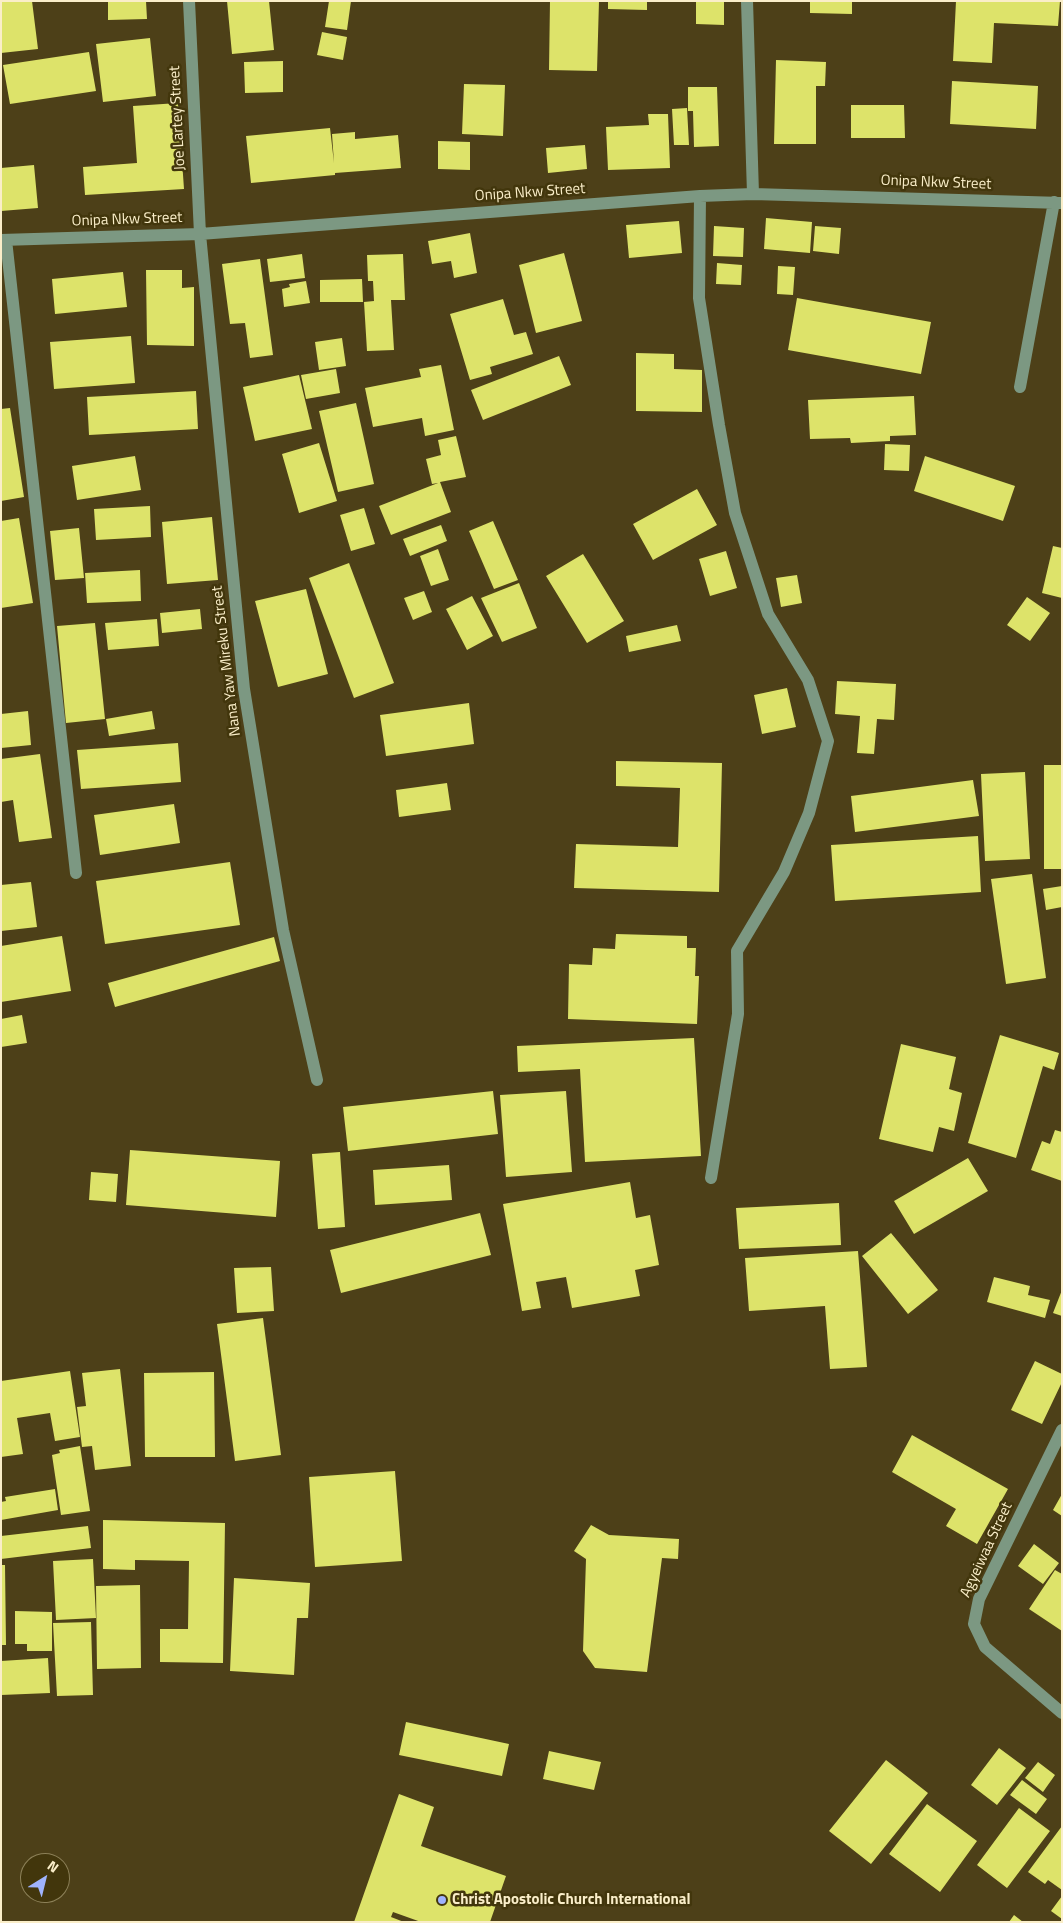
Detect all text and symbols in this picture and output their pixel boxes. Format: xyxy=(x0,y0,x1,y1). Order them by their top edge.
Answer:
street label: Joe Lartey Street xyxy=(166,65,190,171)
street label: Onipa Nkw Street xyxy=(880,172,992,194)
street label: Onipa Nkw Street xyxy=(474,180,586,206)
street label: Onipa Nkw Street xyxy=(71,209,183,231)
street label: Nana Yaw Mireku Street xyxy=(209,585,245,737)
street label: Agyeiwaa Street xyxy=(957,1500,1017,1600)
north arrow xyxy=(20,1853,70,1903)
text: N xyxy=(43,1855,64,1878)
place label: Christ Apostolic Church International xyxy=(452,1891,690,1909)
marker: Christ Apostolic Church International xyxy=(436,1894,448,1906)

